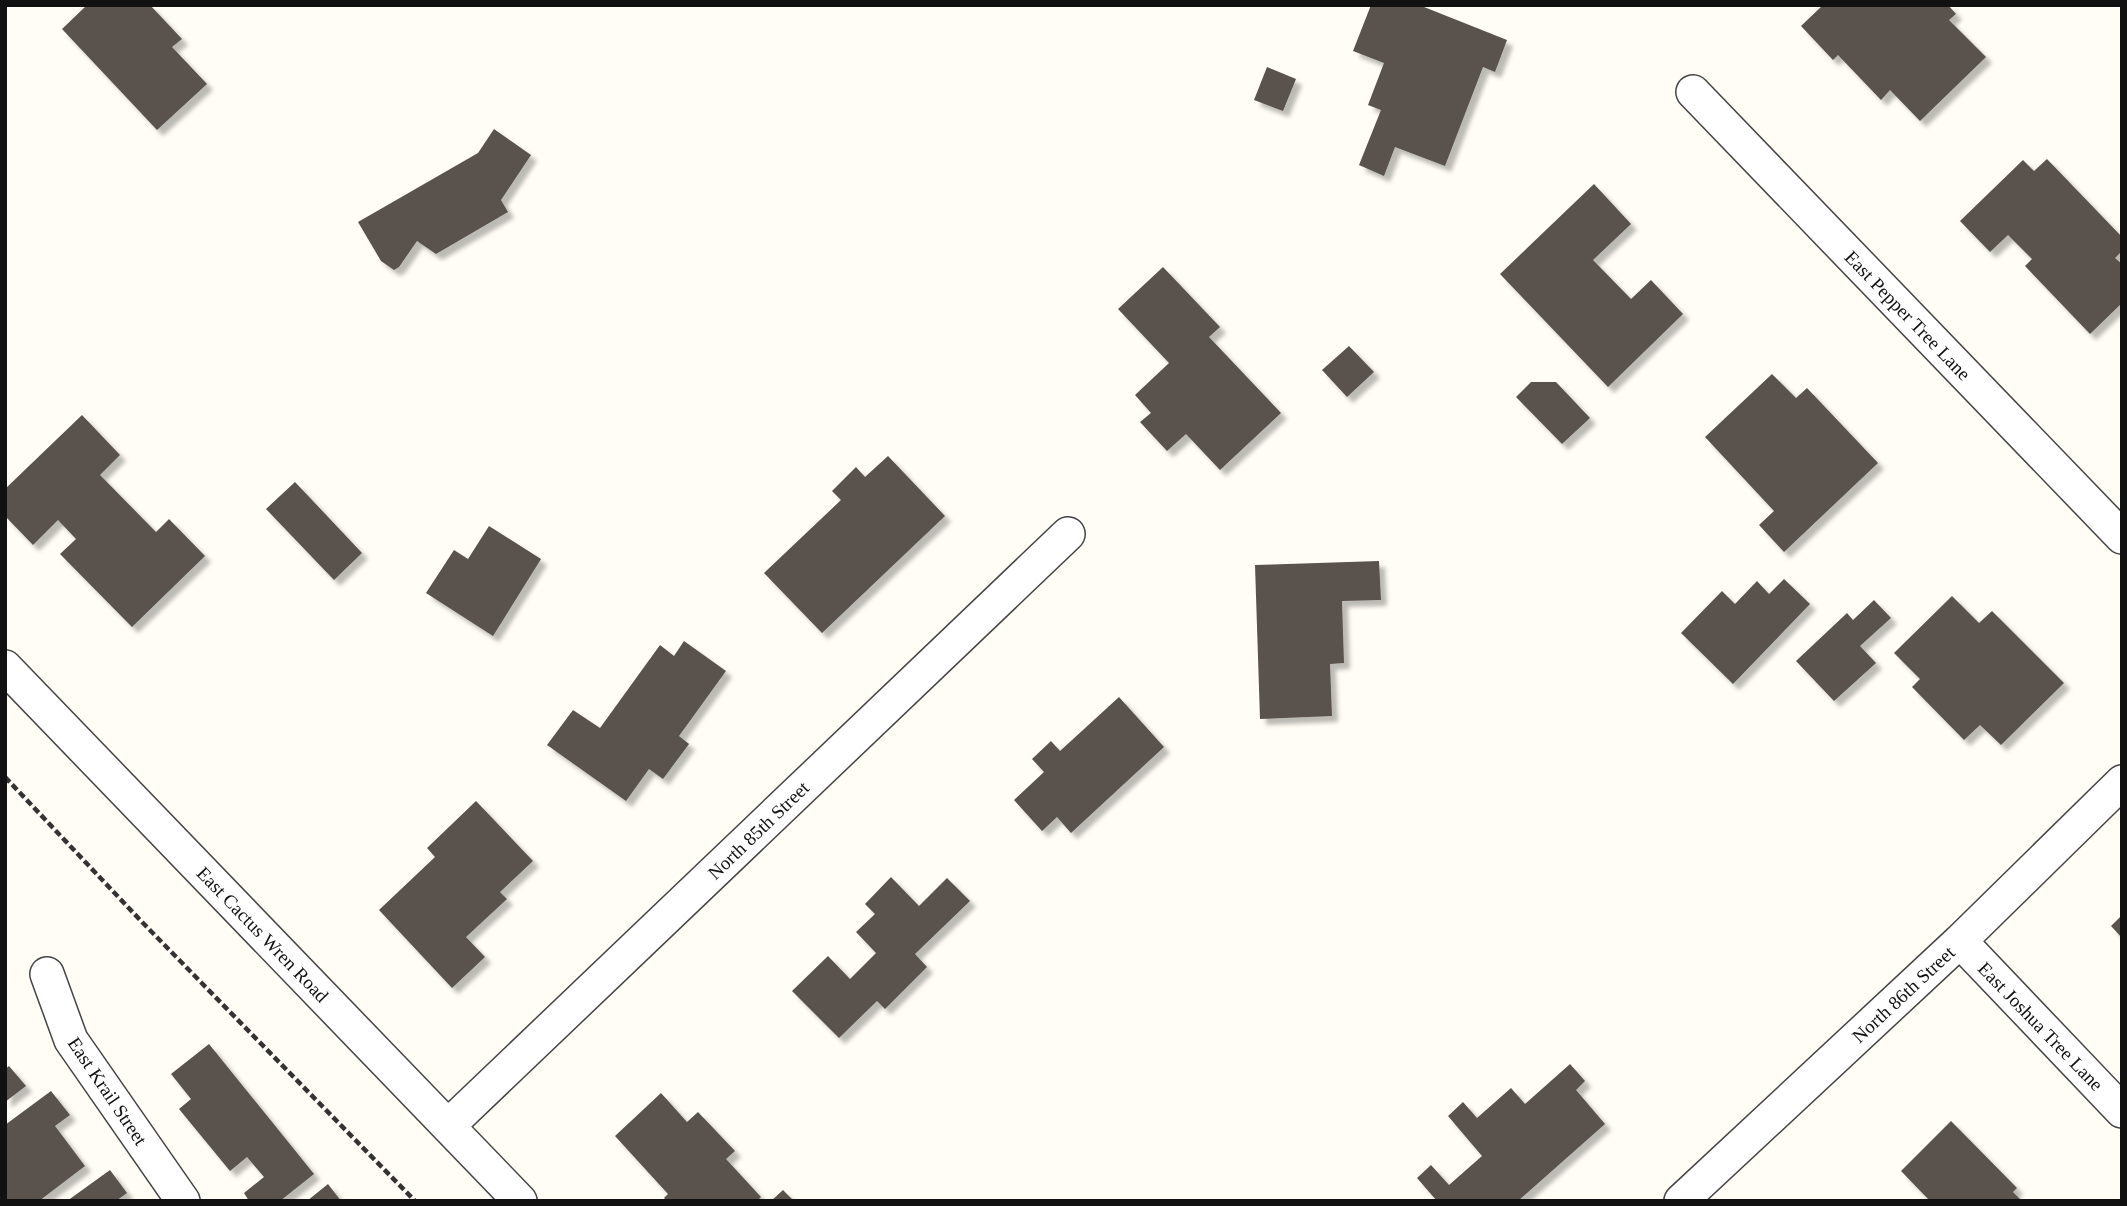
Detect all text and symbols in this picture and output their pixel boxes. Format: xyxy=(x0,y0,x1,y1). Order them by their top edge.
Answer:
street label: East Pepper Tree Lane xyxy=(1841,246,1975,384)
street label: North 85th Street xyxy=(704,776,814,884)
street label: East Cactus Wren Road xyxy=(193,862,333,1007)
street label: North 86th Street xyxy=(1848,941,1959,1047)
street label: East Joshua Tree Lane xyxy=(1974,958,2107,1095)
street label: East Krail Street xyxy=(64,1033,152,1150)

